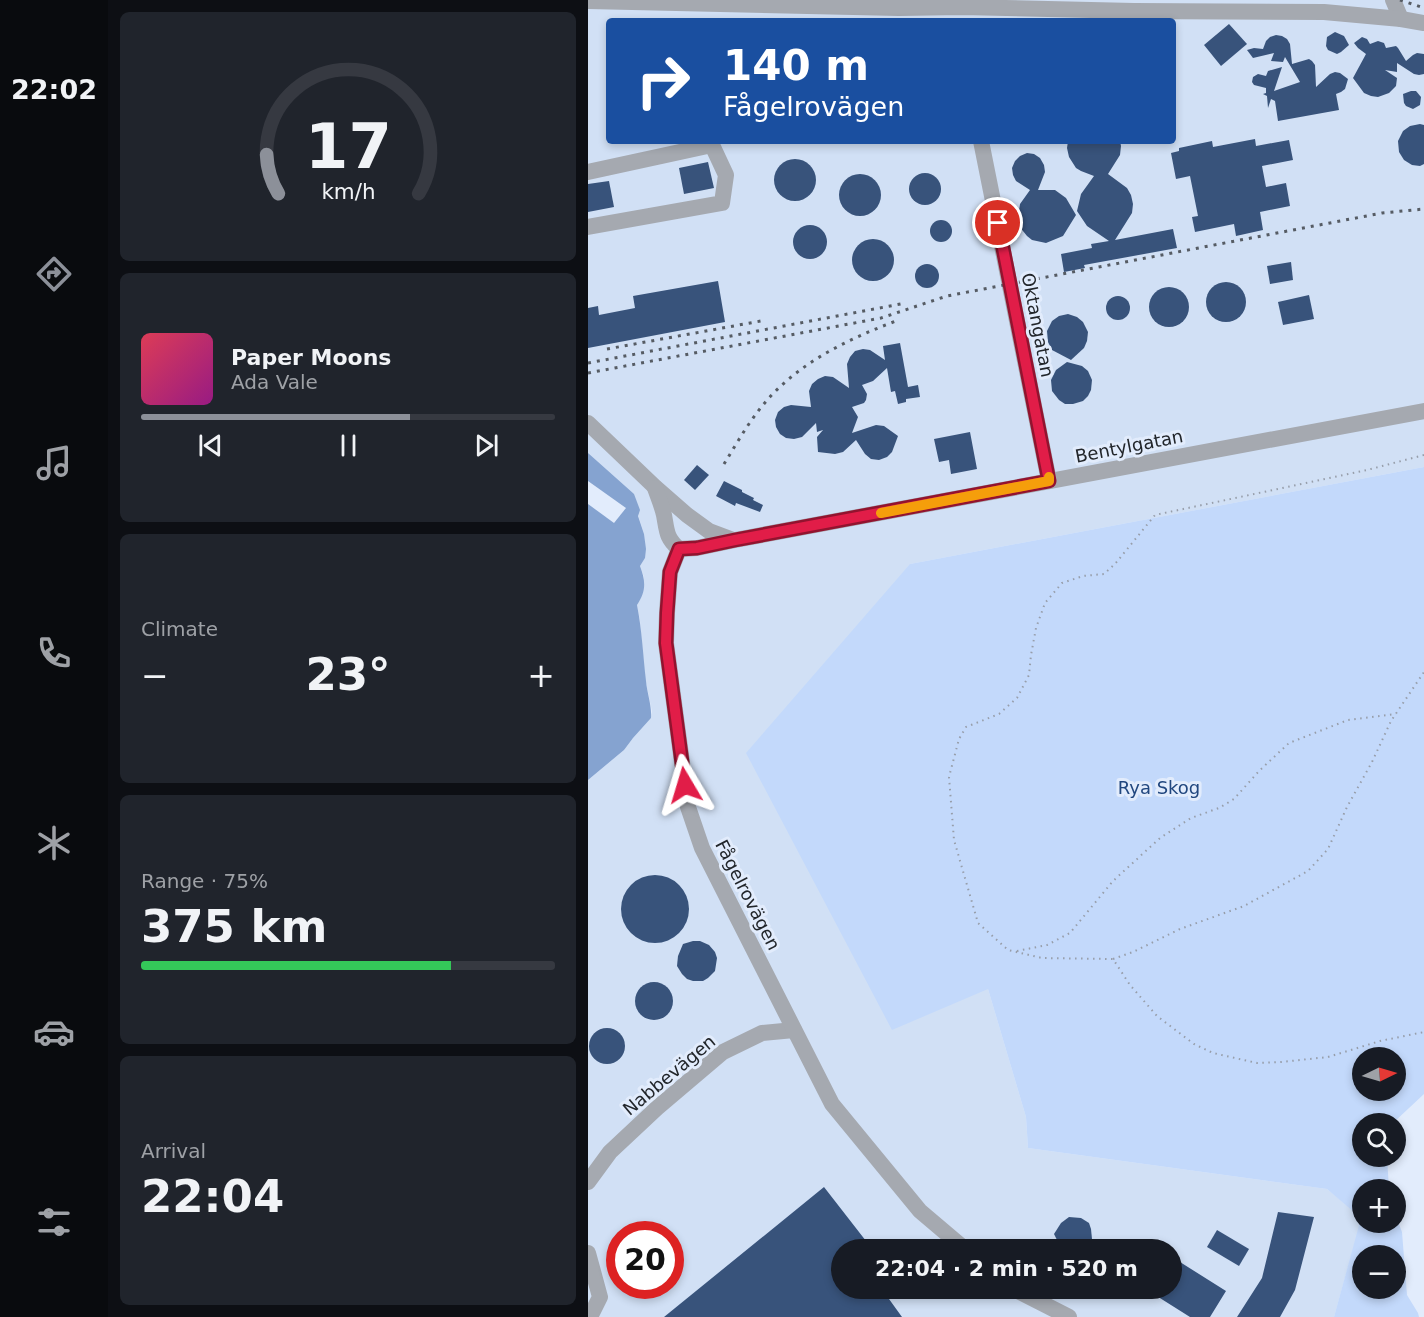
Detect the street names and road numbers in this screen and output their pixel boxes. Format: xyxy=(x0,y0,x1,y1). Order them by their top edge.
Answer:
street label: Oktangatan xyxy=(1018,271,1058,379)
street label: Bentylgatan xyxy=(1073,425,1185,467)
street label: Fågelrovägen xyxy=(711,836,785,954)
street label: Nabbevägen xyxy=(619,1030,719,1120)

